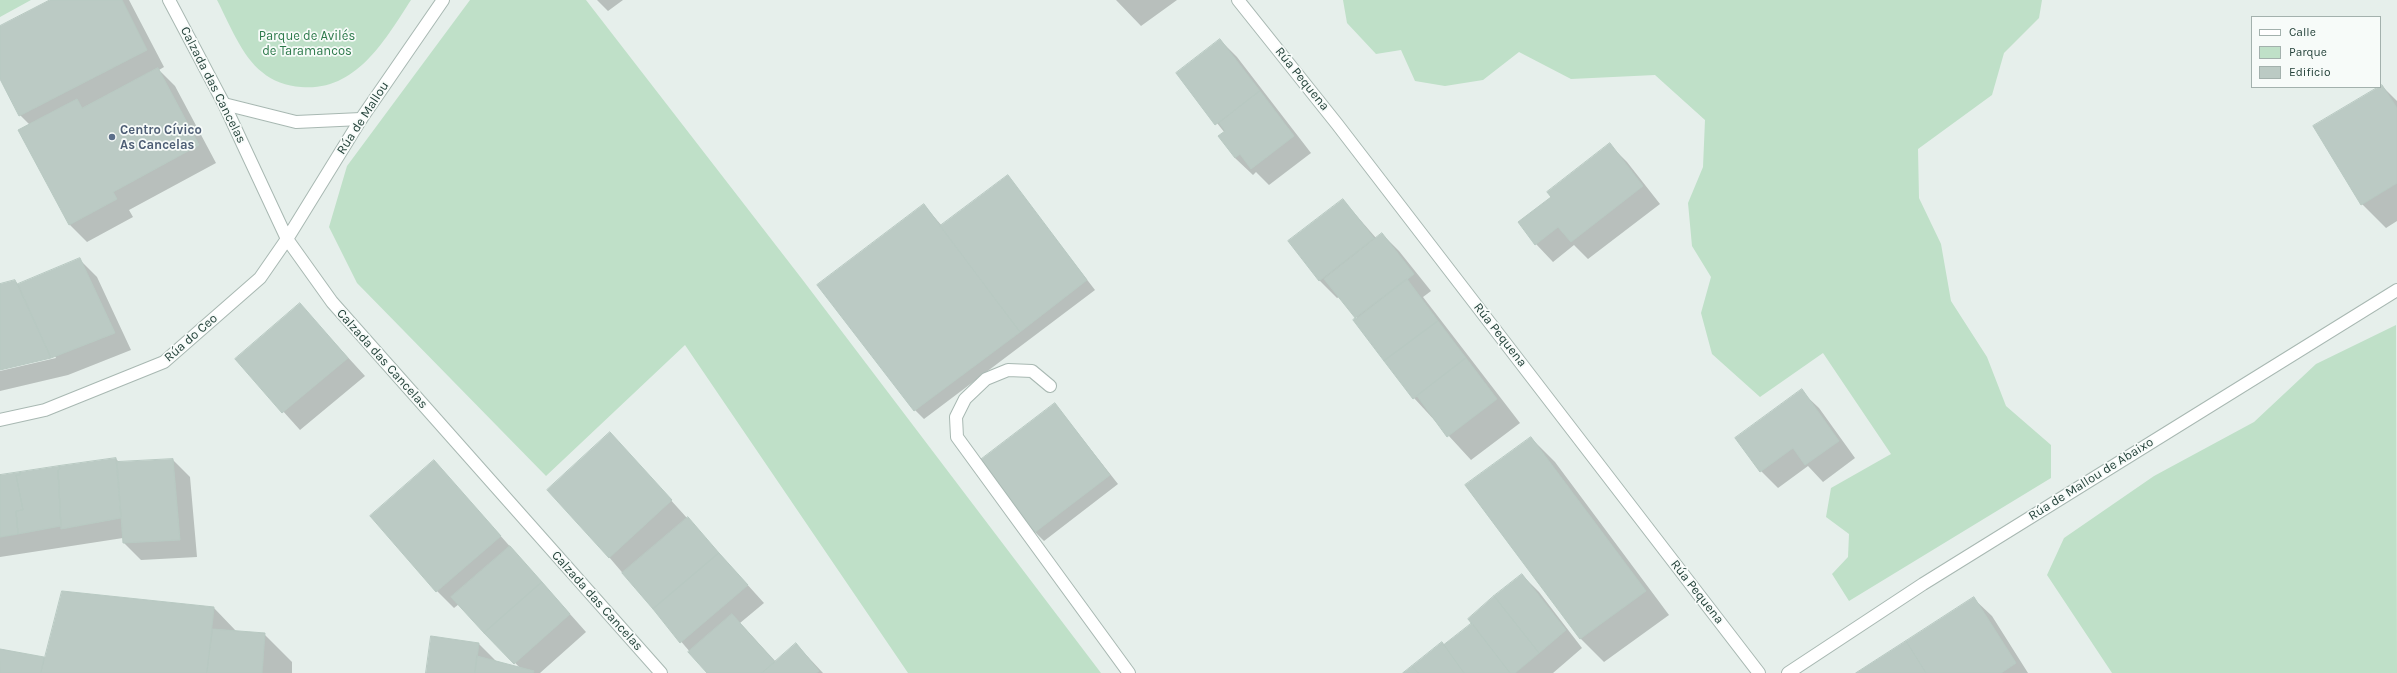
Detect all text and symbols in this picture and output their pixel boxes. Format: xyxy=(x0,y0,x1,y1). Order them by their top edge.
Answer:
legend xyxy=(2251,16,2381,88)
street label: Calzada das Cancelas xyxy=(177,24,249,146)
text: Calle xyxy=(2289,25,2316,39)
park label: Parque de Avilés de Taramancos xyxy=(259,28,355,59)
street label: Rúa Pequena xyxy=(1272,44,1332,114)
text: Parque xyxy=(2289,45,2327,59)
text: Edificio xyxy=(2289,65,2330,79)
street label: Rúa de Mallou xyxy=(334,79,392,157)
place label: Centro Cívico As Cancelas xyxy=(120,122,202,153)
marker: Centro Cívico As Cancelas xyxy=(107,132,117,142)
street label: Rúa Pequena xyxy=(1470,300,1530,370)
street label: Calzada das Cancelas xyxy=(333,306,431,412)
street label: Rúa do Ceo xyxy=(161,311,221,365)
street label: Rúa de Mallou de Abaixo xyxy=(2026,434,2156,524)
street label: Calzada das Cancelas xyxy=(548,548,646,654)
street label: Rúa Pequena xyxy=(1667,557,1727,627)

